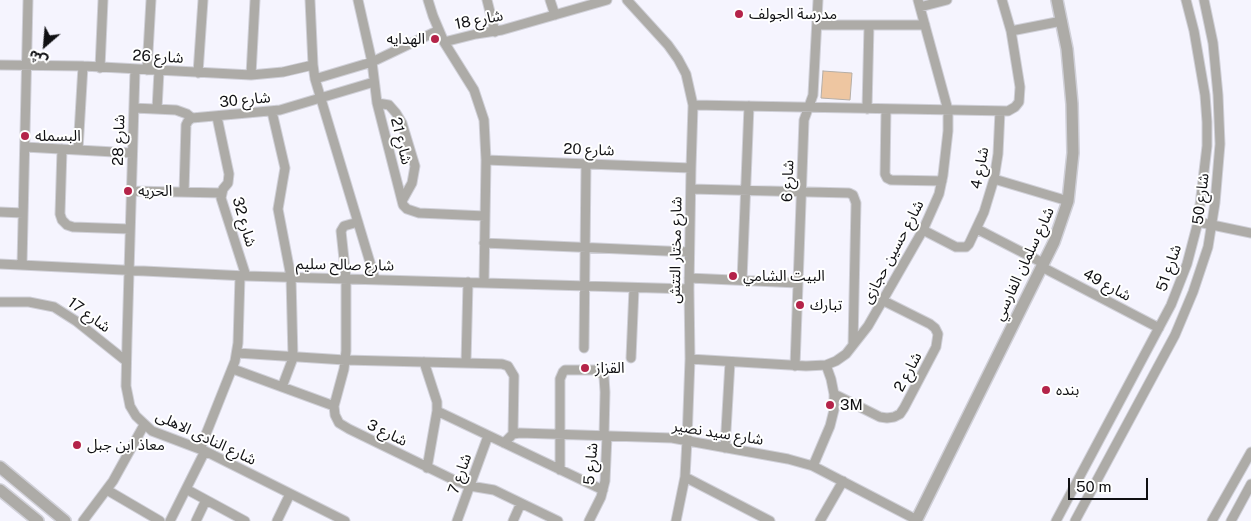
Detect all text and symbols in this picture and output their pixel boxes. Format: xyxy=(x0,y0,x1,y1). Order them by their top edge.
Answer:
place label: مدرسة الجولف xyxy=(749,5,837,23)
street label: شارع 18 xyxy=(453,7,505,33)
marker: مدرسة الجولف xyxy=(733,8,745,20)
north arrow xyxy=(20,20,70,70)
place label: الهدايه xyxy=(387,30,425,48)
marker: الهدايه xyxy=(429,33,441,45)
text: ش xyxy=(26,47,50,70)
street label: شارع 26 xyxy=(132,47,184,67)
street label: شارع 30 xyxy=(218,88,272,112)
street label: شارع 28 xyxy=(109,114,129,166)
street label: شارع 21 xyxy=(386,116,416,166)
place label: البسمله xyxy=(35,127,81,145)
marker: البسمله xyxy=(19,130,31,142)
street label: شارع 20 xyxy=(563,140,615,160)
street label: شارع 4 xyxy=(967,146,993,190)
street label: شارع 6 xyxy=(778,160,798,202)
street label: شارع 50 xyxy=(1189,172,1213,226)
place label: الحريه xyxy=(138,182,172,200)
marker: الحريه xyxy=(122,185,134,197)
street label: شارع 32 xyxy=(228,195,260,249)
street label: شارع مختار التتش xyxy=(666,196,686,304)
street label: شارع حسين حجازى xyxy=(858,197,928,307)
street label: شارع سلمان الفارسي xyxy=(990,204,1058,324)
street label: شارع 51 xyxy=(1153,242,1185,294)
street label: شارع صالح سليم xyxy=(296,255,394,275)
street label: شارع 49 xyxy=(1080,265,1134,305)
place label: البيت الشامي xyxy=(743,267,825,285)
marker: البيت الشامي xyxy=(727,270,739,282)
street label: شارع 17 xyxy=(64,294,114,336)
place label: تبارك xyxy=(810,296,842,314)
marker: تبارك xyxy=(794,299,806,311)
street label: شارع 2 xyxy=(890,349,926,395)
place label: القزاز xyxy=(595,359,625,377)
marker: القزاز xyxy=(579,362,591,374)
place label: بنده xyxy=(1056,381,1079,399)
marker: بنده xyxy=(1040,384,1052,396)
place label: 3M xyxy=(840,396,863,414)
marker: 3M xyxy=(824,399,836,411)
street label: شارع النادى الاهلى xyxy=(153,407,259,469)
street label: شارع 3 xyxy=(364,416,410,450)
street label: شارع سيد نصير xyxy=(671,417,765,449)
place label: معاذ ابن جبل xyxy=(87,436,165,454)
marker: معاذ ابن جبل xyxy=(71,439,83,451)
street label: شارع 5 xyxy=(580,442,602,486)
street label: شارع 7 xyxy=(444,451,476,497)
scale bar xyxy=(1071,468,1151,500)
text: 50 m xyxy=(1076,478,1111,495)

